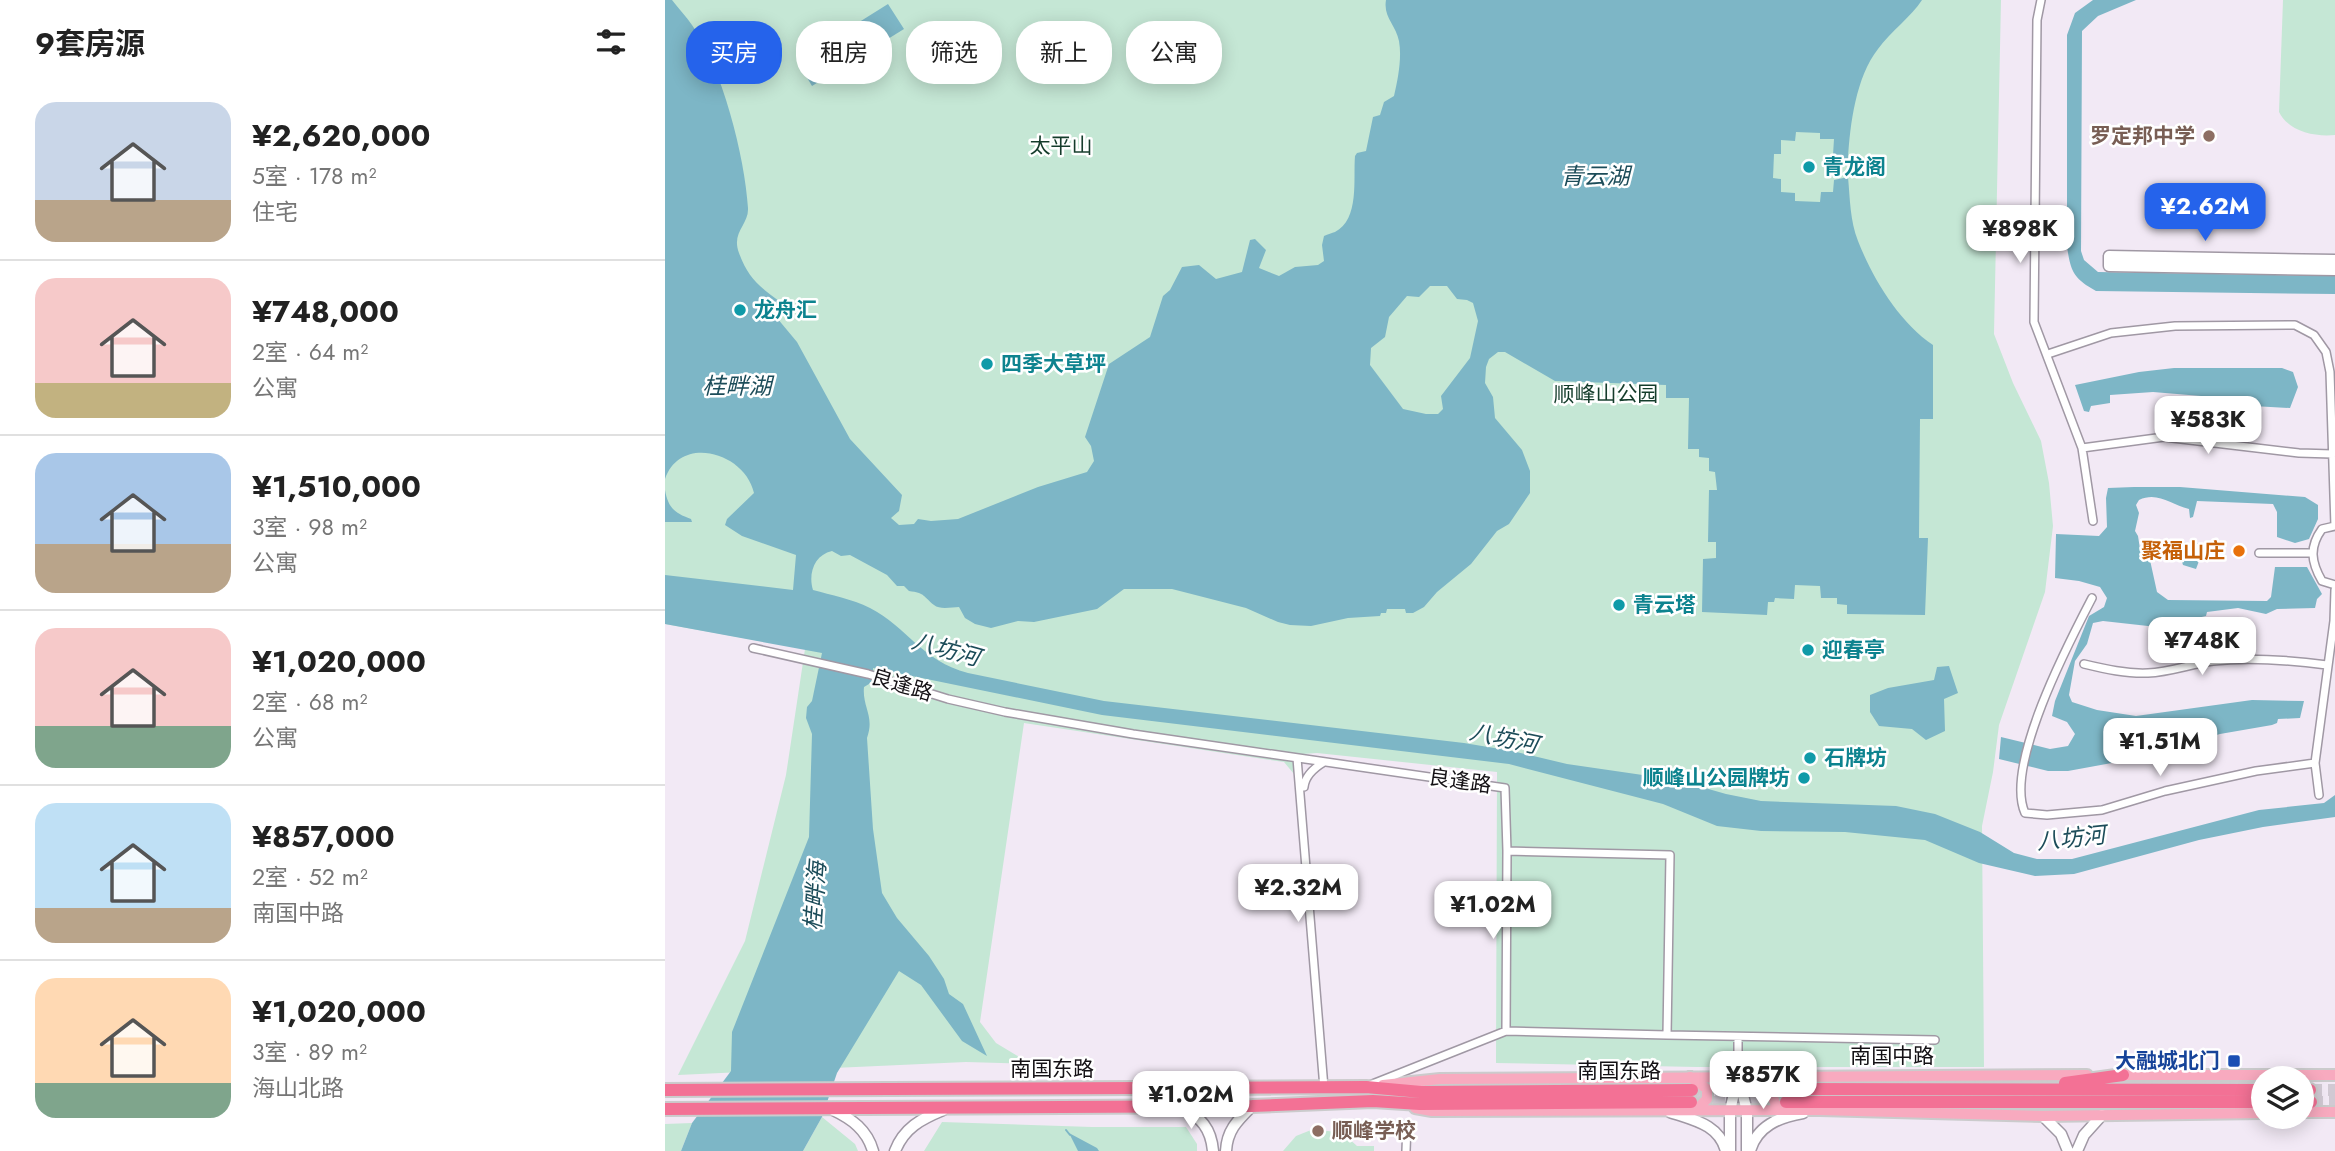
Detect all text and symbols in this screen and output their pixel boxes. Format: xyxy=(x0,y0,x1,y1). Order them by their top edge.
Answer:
chip: 买房 xyxy=(686,21,782,84)
chip: 租房 xyxy=(796,21,892,84)
chip: 筛选 xyxy=(906,21,1002,84)
chip: 新上 xyxy=(1016,21,1112,84)
chip: 公寓 xyxy=(1126,21,1222,84)
text: 9套房源 xyxy=(35,22,145,65)
icon: filters xyxy=(592,23,630,61)
text: ¥2,620,000 xyxy=(252,114,430,157)
place label: 罗定邦中学 xyxy=(2090,121,2195,151)
marker: 罗定邦中学 xyxy=(2201,128,2217,144)
icon: home xyxy=(91,130,175,214)
park label: 太平山 xyxy=(1030,131,1093,161)
place label: 青龙阁 xyxy=(1823,152,1886,182)
text: 5室 · 178 m² xyxy=(252,159,376,193)
water label: 青云湖 xyxy=(1561,159,1633,193)
marker: 青龙阁 xyxy=(1801,159,1817,175)
pin: ¥2.62M xyxy=(2148,184,2262,243)
text: ¥2.62M xyxy=(2161,189,2249,223)
text: 住宅 xyxy=(252,195,298,229)
pin: ¥898K xyxy=(1971,205,2069,265)
text: ¥898K xyxy=(1982,211,2058,245)
text: ¥748,000 xyxy=(252,290,399,333)
place label: 龙舟汇 xyxy=(754,295,817,325)
marker: 龙舟汇 xyxy=(732,302,748,318)
icon: home xyxy=(91,306,175,390)
text: 2室 · 64 m² xyxy=(252,335,368,369)
place label: 四季大草坪 xyxy=(1001,349,1106,379)
marker: 四季大草坪 xyxy=(979,356,995,372)
water label: 桂畔湖 xyxy=(703,369,775,403)
text: 公寓 xyxy=(252,371,298,405)
park label: 顺峰山公园 xyxy=(1554,379,1659,409)
pin: ¥583K xyxy=(2159,396,2257,456)
text: ¥583K xyxy=(2170,402,2246,436)
text: ¥1,510,000 xyxy=(252,465,421,508)
icon: home xyxy=(91,481,175,565)
text: 3室 · 98 m² xyxy=(252,510,367,544)
place label: 聚福山庄 xyxy=(2141,536,2225,566)
marker: 聚福山庄 xyxy=(2231,543,2247,559)
text: 公寓 xyxy=(252,546,298,580)
place label: 青云塔 xyxy=(1633,590,1696,620)
marker: 青云塔 xyxy=(1611,597,1627,613)
pin: ¥748K xyxy=(2153,618,2251,677)
text: ¥748K xyxy=(2164,623,2240,657)
water label: 八坊河 xyxy=(908,624,988,675)
place label: 迎春亭 xyxy=(1822,635,1885,665)
text: ¥1,020,000 xyxy=(252,640,426,683)
marker: 迎春亭 xyxy=(1800,642,1816,658)
icon: home xyxy=(91,656,175,740)
street label: 良逢路 xyxy=(867,661,937,709)
text: 2室 · 68 m² xyxy=(252,685,367,719)
water label: 八坊河 xyxy=(1467,714,1545,763)
pin: ¥1.51M xyxy=(2103,718,2217,778)
text: 公寓 xyxy=(252,721,298,755)
text: ¥1.51M xyxy=(2119,724,2201,758)
place label: 石牌坊 xyxy=(1824,743,1887,773)
marker: 石牌坊 xyxy=(1802,750,1818,766)
street label: 良逢路 xyxy=(1427,762,1493,800)
place label: 顺峰山公园牌坊 xyxy=(1643,763,1790,793)
marker: 顺峰山公园牌坊 xyxy=(1796,770,1812,786)
text: ¥857,000 xyxy=(252,815,395,858)
water label: 八坊河 xyxy=(2035,817,2111,859)
icon: home xyxy=(91,831,175,915)
water label: 桂畔海 xyxy=(796,857,835,932)
text: 2室 · 52 m² xyxy=(252,860,368,894)
pin: ¥2.32M xyxy=(1241,864,1355,924)
text: ¥2.32M xyxy=(1254,870,1342,904)
pin: ¥1.02M xyxy=(1436,881,1550,941)
text: ¥1.02M xyxy=(1450,887,1536,921)
text: 南国中路 xyxy=(252,896,344,930)
text: ¥1,020,000 xyxy=(252,990,426,1033)
icon: home xyxy=(91,1006,175,1090)
text: 3室 · 89 m² xyxy=(252,1035,367,1069)
street label: 南国中路 xyxy=(1850,1041,1934,1071)
place label: 大融城北门 xyxy=(2115,1046,2220,1076)
pin: ¥857K xyxy=(1714,1052,1812,1111)
marker: 大融城北门 xyxy=(2226,1053,2242,1069)
street label: 南国东路 xyxy=(1010,1054,1094,1084)
street label: 南国东路 xyxy=(1577,1056,1661,1086)
text: ¥857K xyxy=(1726,1057,1800,1091)
map controls xyxy=(2251,1066,2314,1129)
button: layers xyxy=(2251,1066,2314,1129)
text: 海山北路 xyxy=(252,1071,344,1105)
pin: ¥1.02M xyxy=(1134,1072,1248,1131)
text: ¥1.02M xyxy=(1148,1077,1234,1111)
place label: 顺峰学校 xyxy=(1332,1116,1416,1146)
marker: 顺峰学校 xyxy=(1310,1123,1326,1139)

